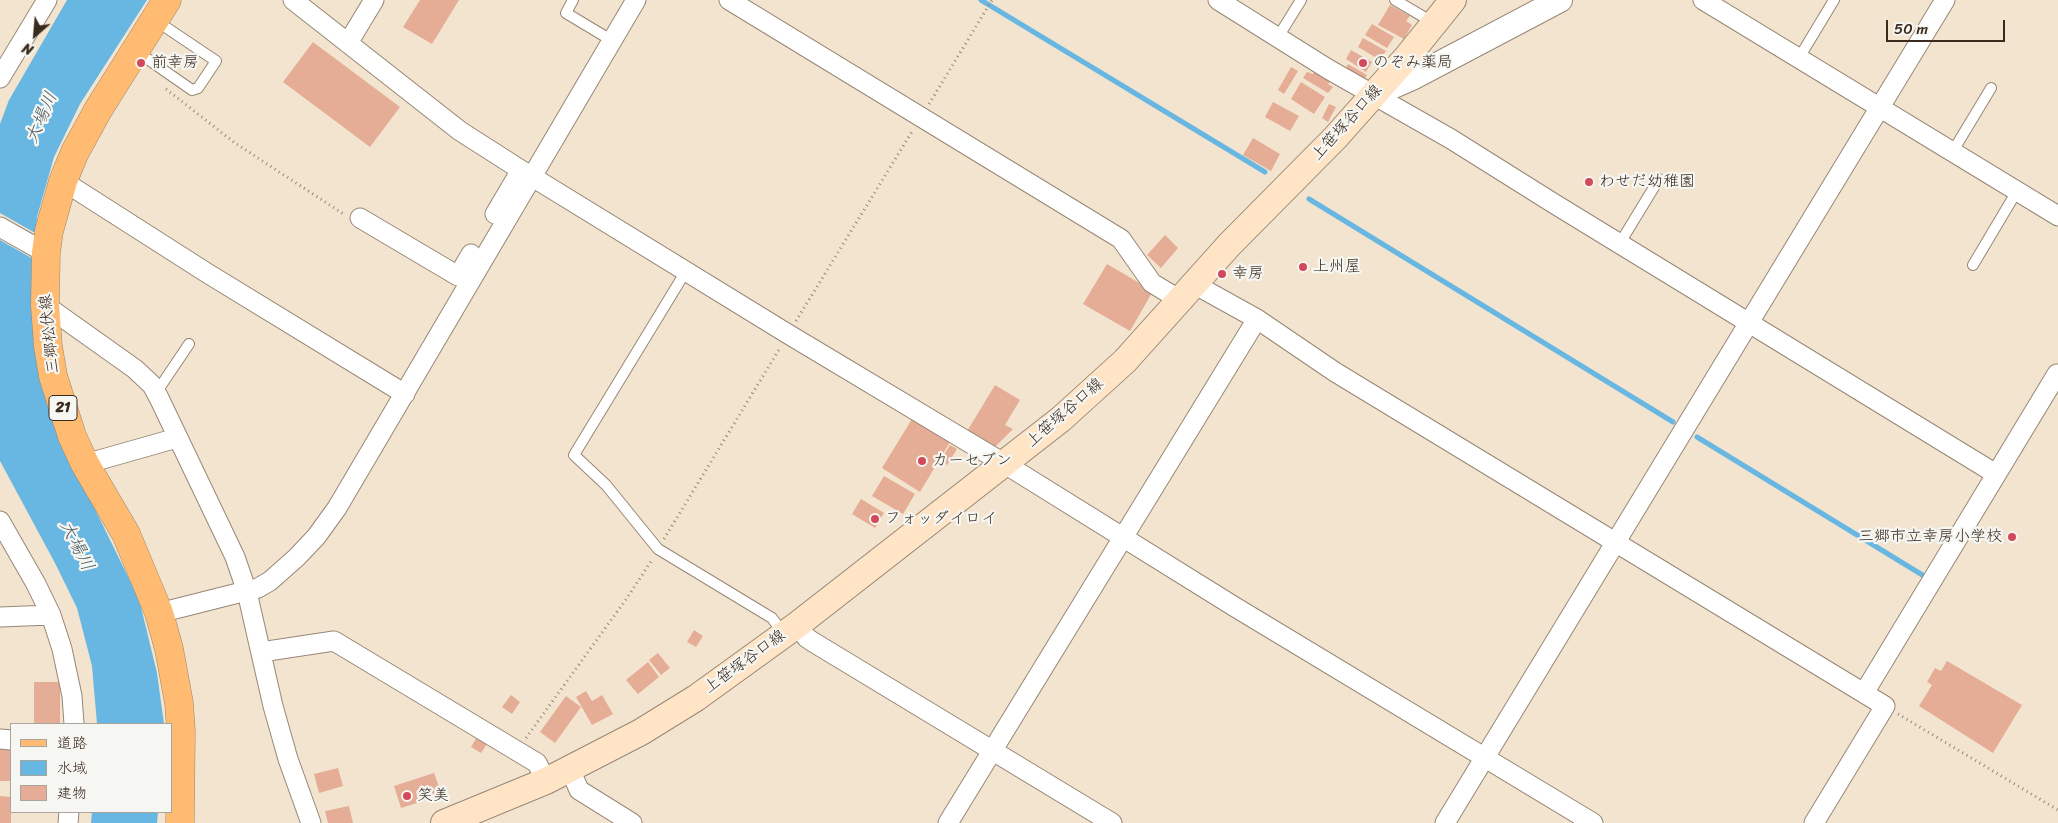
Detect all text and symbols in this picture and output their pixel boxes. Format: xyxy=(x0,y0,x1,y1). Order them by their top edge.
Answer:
north arrow xyxy=(10,10,60,60)
scale bar xyxy=(1888,10,2007,42)
text: 50 m xyxy=(1894,16,1928,42)
text: N xyxy=(18,35,38,62)
place label: 前幸房 xyxy=(151,53,199,73)
place label: のぞみ薬局 xyxy=(1373,53,1453,73)
marker: 前幸房 xyxy=(135,57,147,69)
marker: のぞみ薬局 xyxy=(1357,57,1369,69)
street label: 上笹塚谷口線 xyxy=(1308,81,1386,165)
water label: 大場川 xyxy=(21,89,63,147)
place label: わせだ幼稚園 xyxy=(1599,172,1695,192)
marker: わせだ幼稚園 xyxy=(1583,176,1595,188)
place label: 上州屋 xyxy=(1313,257,1361,277)
marker: 上州屋 xyxy=(1297,261,1309,273)
place label: 幸房 xyxy=(1232,264,1264,284)
marker: 幸房 xyxy=(1216,268,1228,280)
street label: 三郷松伏線 xyxy=(36,293,64,375)
street label: 上笹塚谷口線 xyxy=(1022,374,1108,452)
road number: 21 xyxy=(49,396,77,420)
place label: カーセブン xyxy=(932,451,1012,471)
marker: カーセブン xyxy=(916,455,928,467)
place label: フォッダイロイ xyxy=(885,509,997,529)
marker: フォッダイロイ xyxy=(869,513,881,525)
water label: 大場川 xyxy=(54,517,98,575)
place label: 三郷市立幸房小学校 xyxy=(1858,527,2002,547)
marker: 三郷市立幸房小学校 xyxy=(2006,531,2018,543)
street label: 上笹塚谷口線 xyxy=(701,626,789,698)
legend xyxy=(10,723,172,813)
text: 道路 xyxy=(57,730,87,756)
text: 水域 xyxy=(57,755,87,781)
text: 建物 xyxy=(57,780,87,806)
place label: 笑美 xyxy=(417,786,449,806)
marker: 笑美 xyxy=(401,790,413,802)

